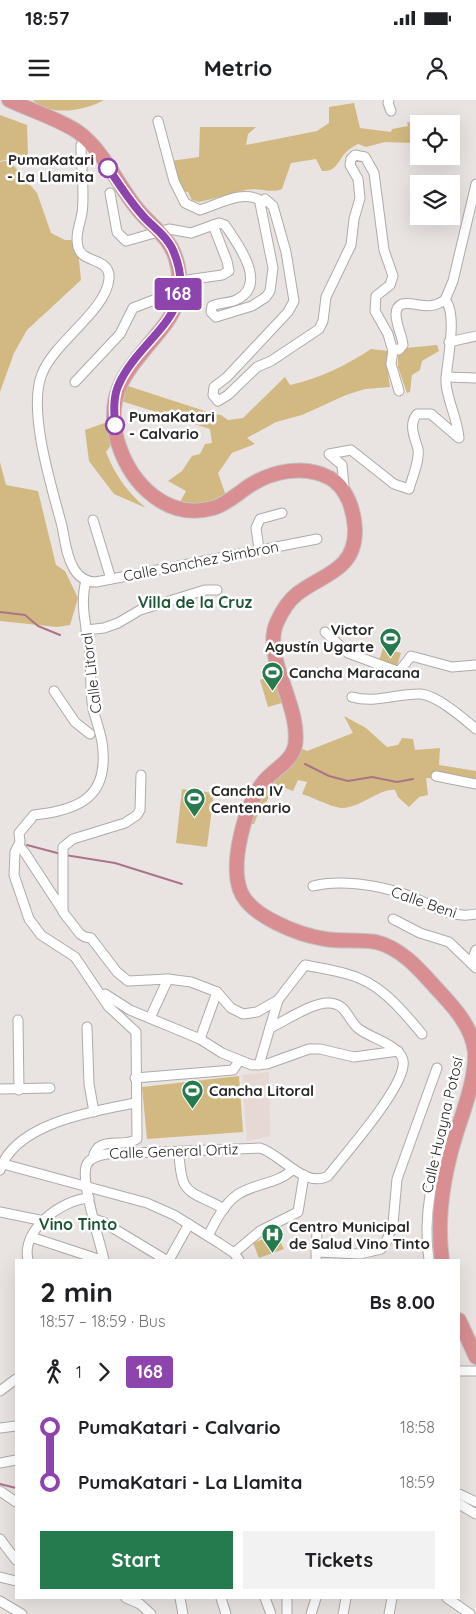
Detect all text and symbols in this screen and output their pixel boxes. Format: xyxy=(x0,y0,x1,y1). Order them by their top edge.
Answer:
text: 18:57 xyxy=(25,6,69,30)
icon: menu xyxy=(25,54,53,82)
text: Metrio xyxy=(204,54,272,82)
icon: person xyxy=(423,54,451,82)
map controls xyxy=(410,115,460,225)
button: locate xyxy=(410,115,460,165)
place label: PumaKatari - La Llamita xyxy=(7,150,94,186)
marker: PumaKatari - La Llamita xyxy=(98,158,118,178)
button: layers xyxy=(410,175,460,225)
line badge: 168 xyxy=(149,278,207,310)
text: 168 xyxy=(165,282,191,305)
place label: PumaKatari - Calvario xyxy=(129,407,215,443)
marker: PumaKatari - Calvario xyxy=(105,415,125,435)
street label: Calle Sanchez Simbron xyxy=(122,537,280,585)
district label: Villa de la Cruz xyxy=(138,592,253,612)
place label: Victor Agustín Ugarte xyxy=(265,620,374,656)
sports icon: Victor Agustín Ugarte xyxy=(378,626,402,657)
street label: Calle Litoral xyxy=(77,631,105,715)
sports icon: Cancha Maracana xyxy=(261,660,285,691)
place label: Cancha Maracana xyxy=(289,663,420,682)
place label: Cancha IV Centenario xyxy=(211,781,291,817)
sports icon: Cancha IV Centenario xyxy=(183,787,207,818)
street label: Calle Beni xyxy=(389,882,459,922)
street label: Calle Huayna Potosí xyxy=(417,1054,467,1195)
sports icon: Cancha Litoral xyxy=(181,1078,205,1109)
place label: Cancha Litoral xyxy=(209,1081,314,1100)
street label: Calle General Ortiz xyxy=(109,1139,239,1163)
district label: Vino Tinto xyxy=(39,1214,117,1234)
place label: Centro Municipal de Salud Vino Tinto xyxy=(289,1217,430,1253)
hospital icon: Centro Municipal de Salud Vino Tinto xyxy=(261,1223,285,1254)
text: 2 min xyxy=(40,1274,113,1309)
text: Bs 8.00 xyxy=(370,1290,435,1314)
text: 18:57 – 18:59 · Bus xyxy=(40,1311,165,1331)
icon: walk xyxy=(40,1358,68,1386)
icon: forward xyxy=(90,1358,118,1386)
text: 168 xyxy=(136,1360,163,1383)
text: 1 xyxy=(76,1362,82,1382)
text: PumaKatari - Calvario xyxy=(78,1415,281,1439)
text: 18:58 xyxy=(400,1417,435,1437)
text: PumaKatari - La Llamita xyxy=(78,1470,302,1494)
text: 18:59 xyxy=(400,1472,435,1492)
button: Start xyxy=(40,1531,233,1589)
button: Tickets xyxy=(243,1531,435,1589)

